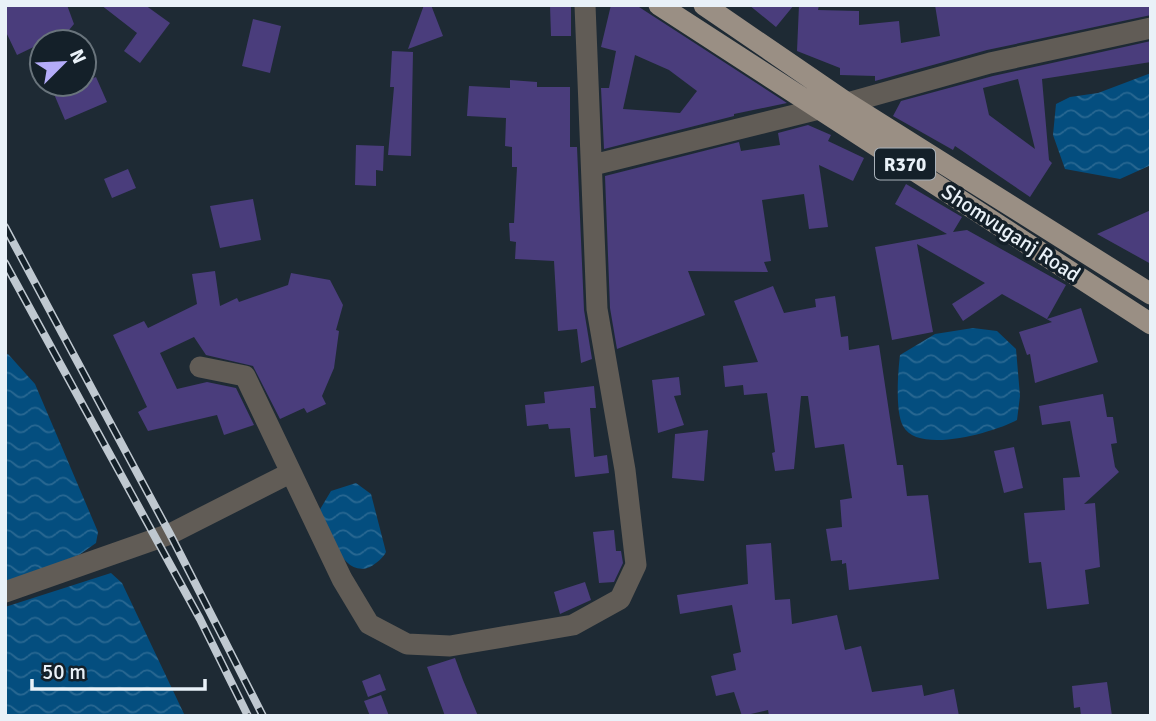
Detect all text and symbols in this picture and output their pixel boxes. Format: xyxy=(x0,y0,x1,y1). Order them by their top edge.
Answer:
north arrow xyxy=(28,28,98,98)
text: N xyxy=(64,46,91,67)
road number: R370 xyxy=(875,148,935,180)
street label: Shomvuganj Road xyxy=(937,178,1085,288)
scale bar xyxy=(32,648,205,692)
text: 50 m xyxy=(42,659,86,685)

